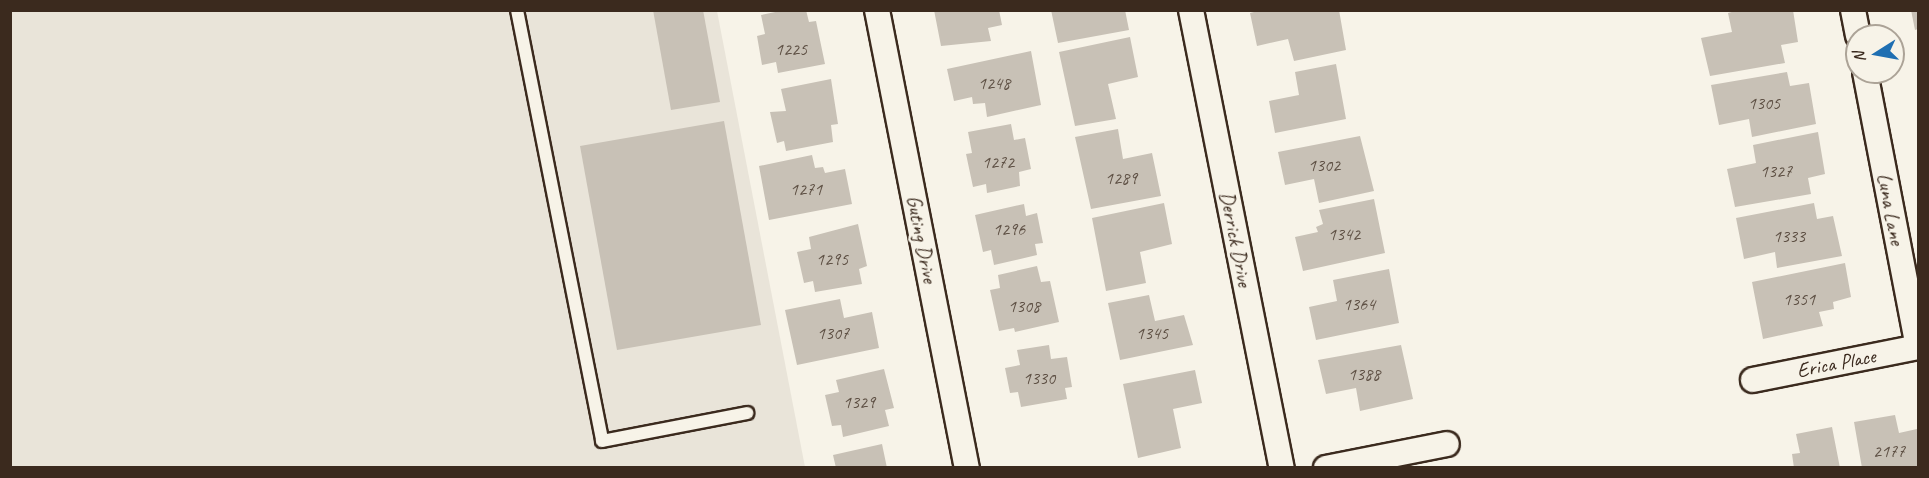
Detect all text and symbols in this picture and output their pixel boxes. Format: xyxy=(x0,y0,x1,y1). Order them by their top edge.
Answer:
north arrow xyxy=(1845,24,1905,84)
house number: 1225 xyxy=(775,38,807,60)
text: N xyxy=(1849,50,1870,64)
house number: 1248 xyxy=(978,72,1010,94)
house number: 1305 xyxy=(1748,92,1780,114)
house number: 1272 xyxy=(982,151,1014,173)
house number: 1302 xyxy=(1308,154,1340,176)
house number: 1327 xyxy=(1760,160,1792,182)
house number: 1289 xyxy=(1105,167,1137,189)
street label: Luna Lane xyxy=(1872,171,1910,247)
house number: 1271 xyxy=(790,178,822,200)
street label: Derrick Drive xyxy=(1214,189,1258,289)
street label: Guting Drive xyxy=(901,193,943,285)
house number: 1296 xyxy=(993,218,1025,240)
house number: 1342 xyxy=(1328,223,1360,245)
house number: 1333 xyxy=(1773,225,1805,247)
house number: 1295 xyxy=(816,248,848,270)
house number: 1351 xyxy=(1783,288,1815,310)
house number: 1364 xyxy=(1343,293,1375,315)
house number: 1308 xyxy=(1008,295,1040,317)
house number: 1307 xyxy=(817,322,849,344)
house number: 1345 xyxy=(1136,322,1168,344)
street label: Erica Place xyxy=(1794,343,1878,383)
house number: 1388 xyxy=(1348,363,1380,385)
house number: 1330 xyxy=(1023,367,1055,389)
house number: 1329 xyxy=(843,391,875,413)
house number: 2177 xyxy=(1873,440,1905,462)

